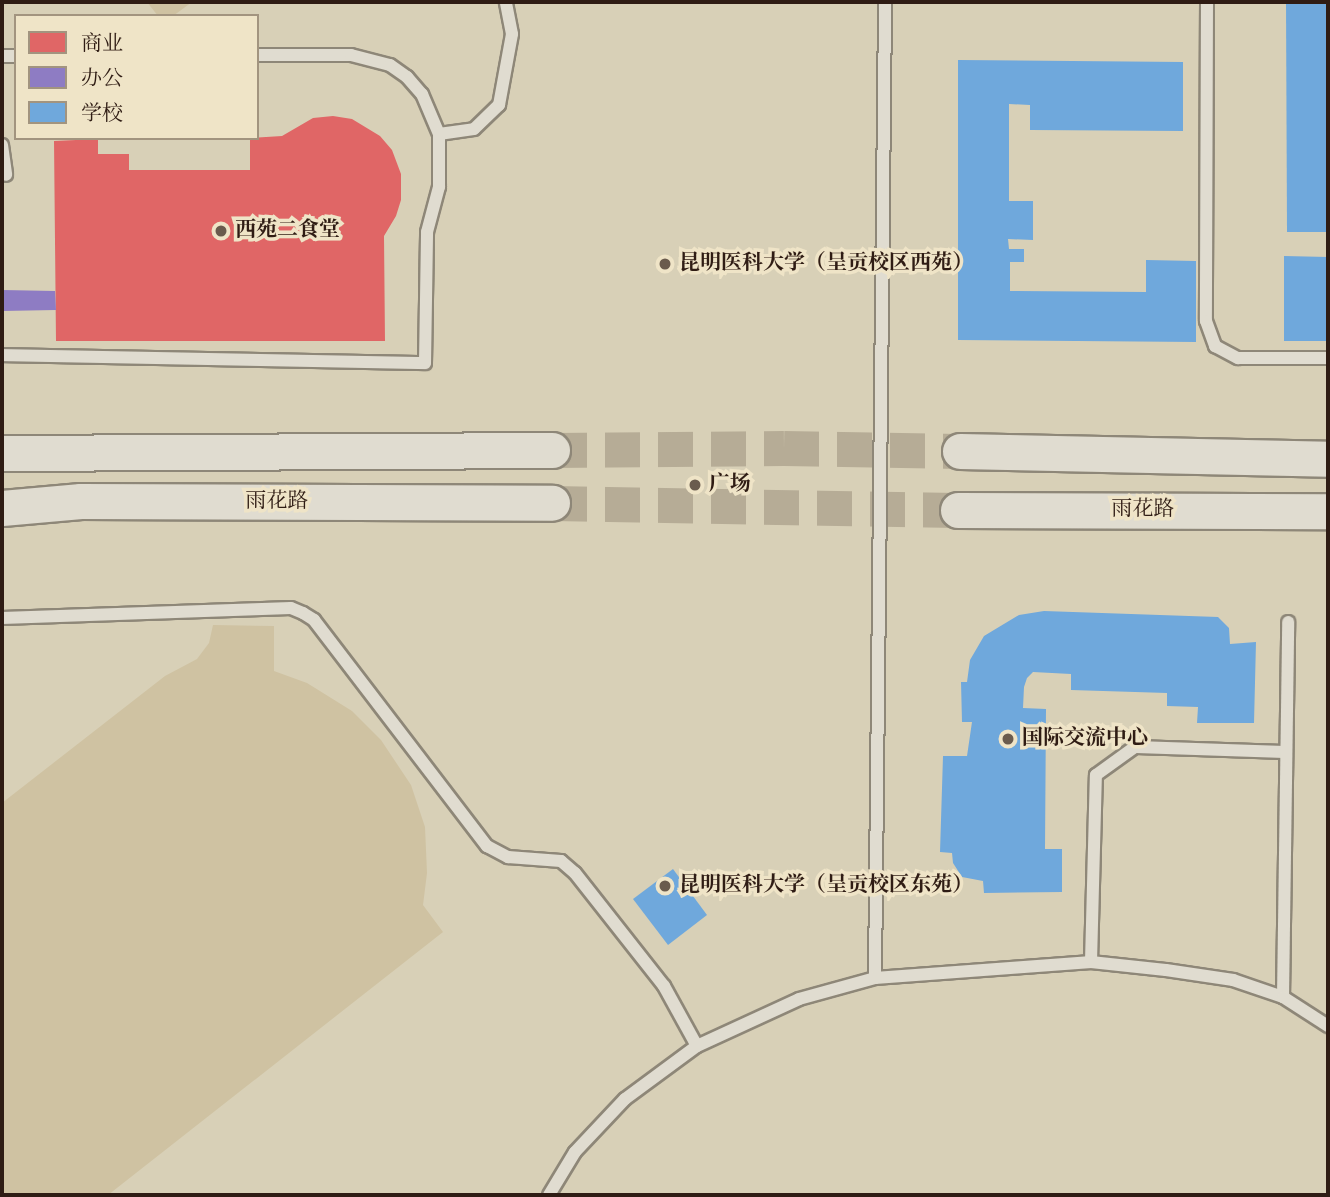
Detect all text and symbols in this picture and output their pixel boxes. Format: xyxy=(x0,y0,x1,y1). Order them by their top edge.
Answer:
legend xyxy=(14,14,259,140)
text: 商业 xyxy=(81,30,123,60)
text: 办公 xyxy=(81,65,123,95)
text: 学校 xyxy=(81,100,123,130)
place label: 西苑二食堂 xyxy=(235,218,340,244)
marker: 西苑二食堂 xyxy=(213,223,229,239)
place label: 昆明医科大学（呈贡校区西苑） xyxy=(679,251,973,277)
marker: 昆明医科大学（呈贡校区西苑） xyxy=(657,256,673,272)
place label: 广场 xyxy=(709,472,751,498)
marker: 广场 xyxy=(687,477,703,493)
street label: 雨花路 xyxy=(246,489,308,515)
street label: 雨花路 xyxy=(1112,497,1174,523)
place label: 国际交流中心 xyxy=(1022,726,1148,752)
marker: 国际交流中心 xyxy=(1000,731,1016,747)
place label: 昆明医科大学（呈贡校区东苑） xyxy=(679,873,973,899)
marker: 昆明医科大学（呈贡校区东苑） xyxy=(657,878,673,894)

